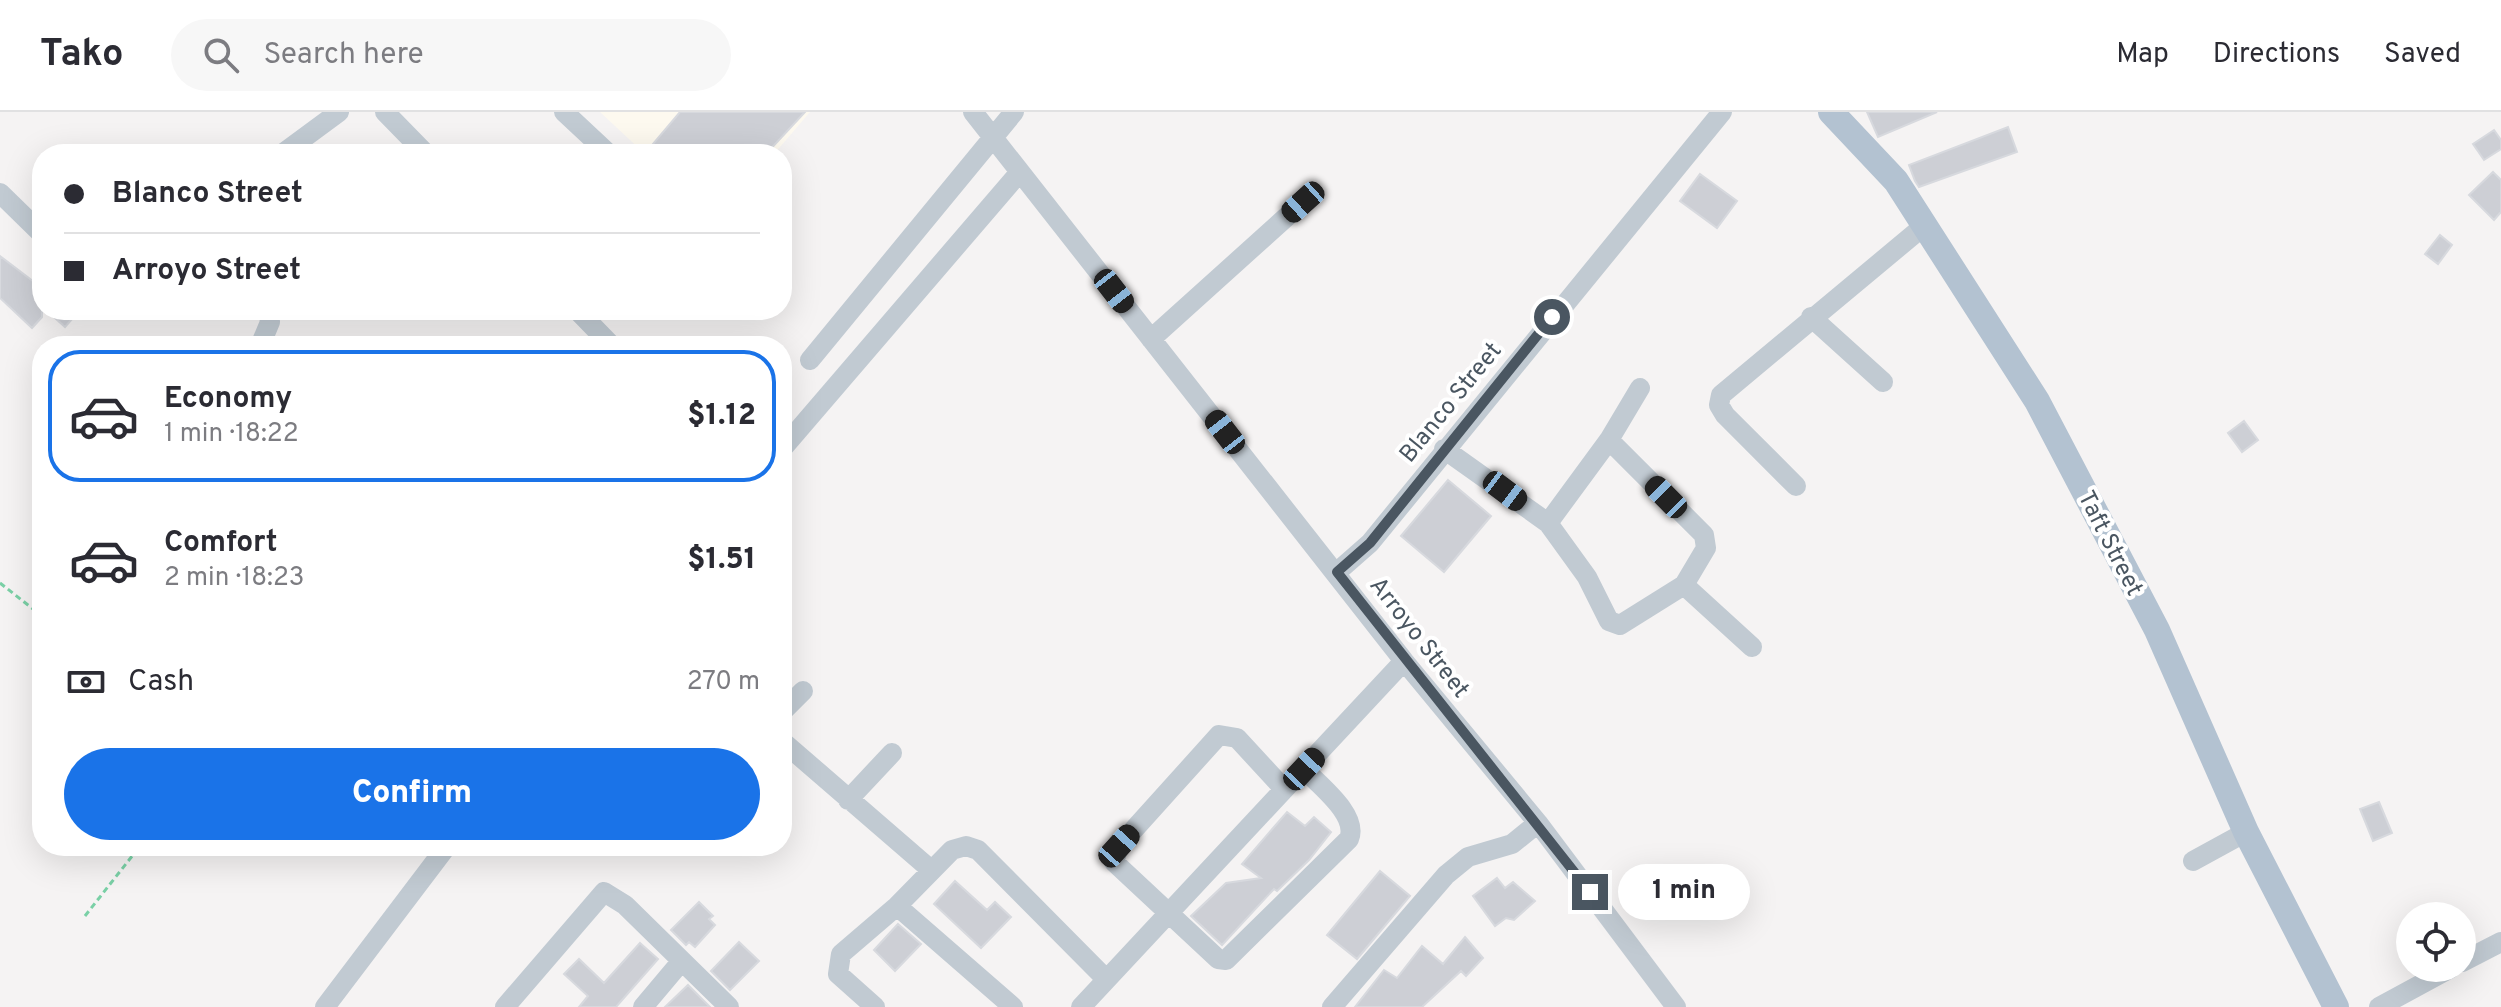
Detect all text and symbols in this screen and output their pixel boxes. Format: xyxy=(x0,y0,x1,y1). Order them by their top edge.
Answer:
search box xyxy=(171,19,731,91)
text: Tako xyxy=(40,31,123,80)
icon: search xyxy=(199,33,243,77)
text: Search here xyxy=(263,37,424,74)
text: Map xyxy=(2116,37,2169,73)
text: Directions xyxy=(2213,37,2340,73)
text: Saved xyxy=(2384,37,2461,73)
text: Blanco Street xyxy=(112,176,303,213)
car xyxy=(1277,177,1329,227)
text: Arroyo Street xyxy=(112,253,301,290)
car xyxy=(1090,265,1138,317)
route start xyxy=(1534,299,1570,335)
street label: Blanco Street xyxy=(1394,337,1509,469)
icon: car xyxy=(68,380,140,452)
text: Economy xyxy=(164,381,292,418)
text: $1.12 xyxy=(687,398,756,435)
car xyxy=(1201,406,1249,458)
text: 1 min · 18:22 xyxy=(164,418,299,451)
car xyxy=(1479,467,1531,515)
car xyxy=(1641,472,1691,522)
street label: Taft Street xyxy=(2070,486,2148,602)
icon: car xyxy=(68,524,140,596)
text: Comfort xyxy=(164,525,277,562)
text: $1.51 xyxy=(687,542,756,579)
text: 2 min · 18:23 xyxy=(164,562,305,595)
street label: Arroyo Street xyxy=(1362,572,1475,705)
icon: cash xyxy=(64,660,108,704)
text: Cash xyxy=(128,664,194,701)
text: 270 m xyxy=(687,666,760,699)
car xyxy=(1279,743,1329,795)
button: Confirm xyxy=(64,748,760,840)
car xyxy=(1094,820,1144,872)
callout: 1 min xyxy=(1618,864,1750,920)
route end xyxy=(1572,874,1608,910)
text: 1 min xyxy=(1652,875,1716,908)
map controls xyxy=(2396,902,2476,982)
button: locate xyxy=(2396,902,2476,982)

